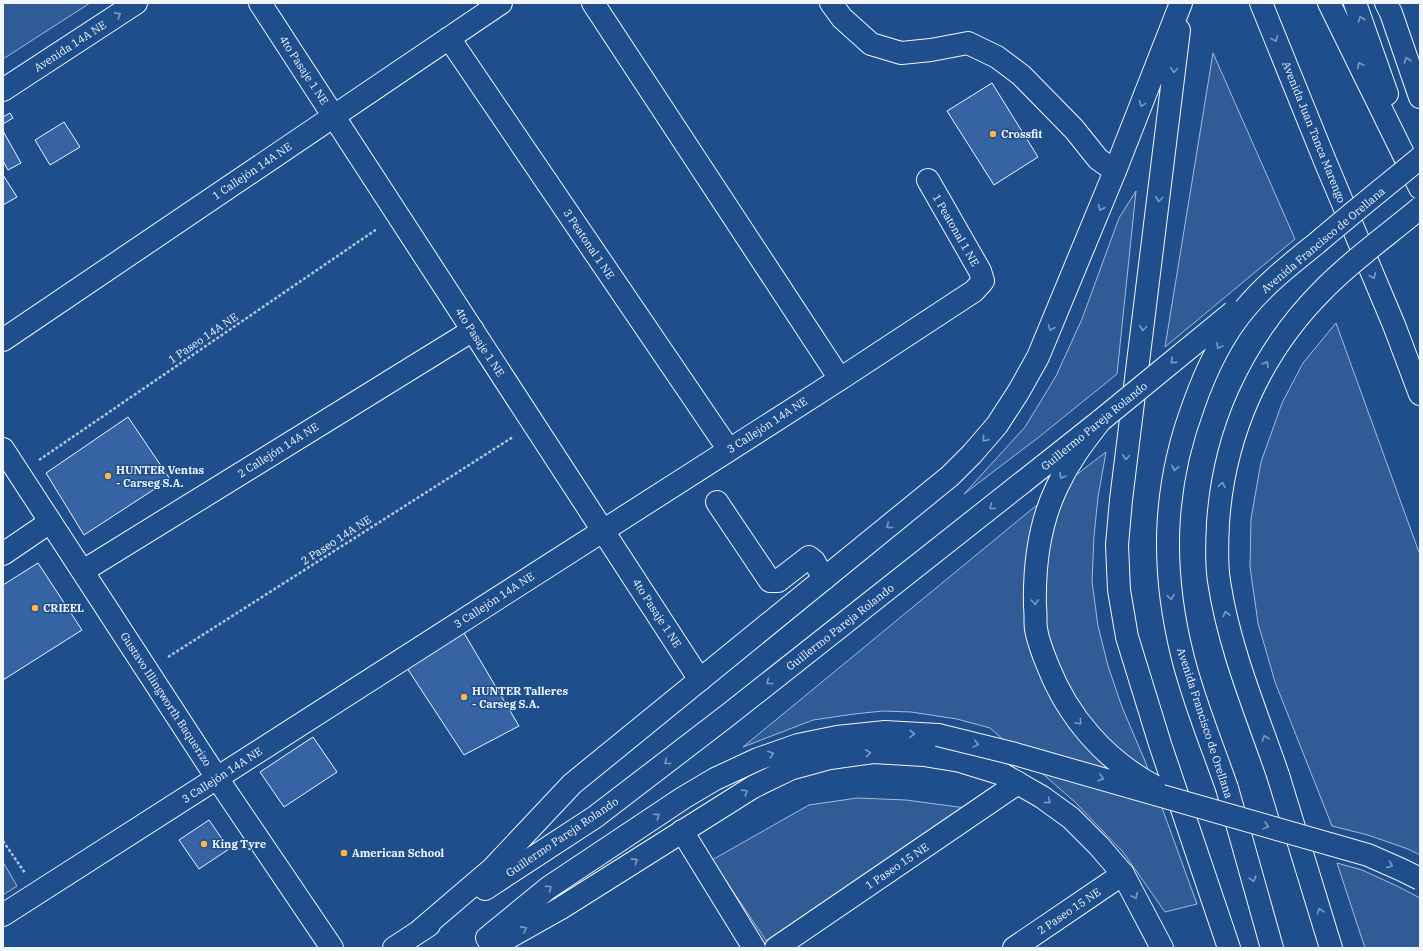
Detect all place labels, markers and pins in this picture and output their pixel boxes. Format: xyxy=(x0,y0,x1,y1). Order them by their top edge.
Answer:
place label: Crossfit xyxy=(1001,127,1042,141)
marker: Crossfit xyxy=(988,129,998,139)
place label: HUNTER Ventas - Carseg S.A. xyxy=(116,463,205,490)
marker: HUNTER Ventas - Carseg S.A. xyxy=(103,471,113,481)
place label: CRIEEL xyxy=(43,601,84,615)
marker: CRIEEL xyxy=(30,603,40,613)
place label: HUNTER Talleres - Carseg S.A. xyxy=(472,684,568,711)
marker: HUNTER Talleres - Carseg S.A. xyxy=(459,692,469,702)
place label: King Tyre xyxy=(212,837,266,851)
marker: King Tyre xyxy=(199,839,209,849)
place label: American School xyxy=(352,846,445,860)
marker: American School xyxy=(339,848,349,858)

